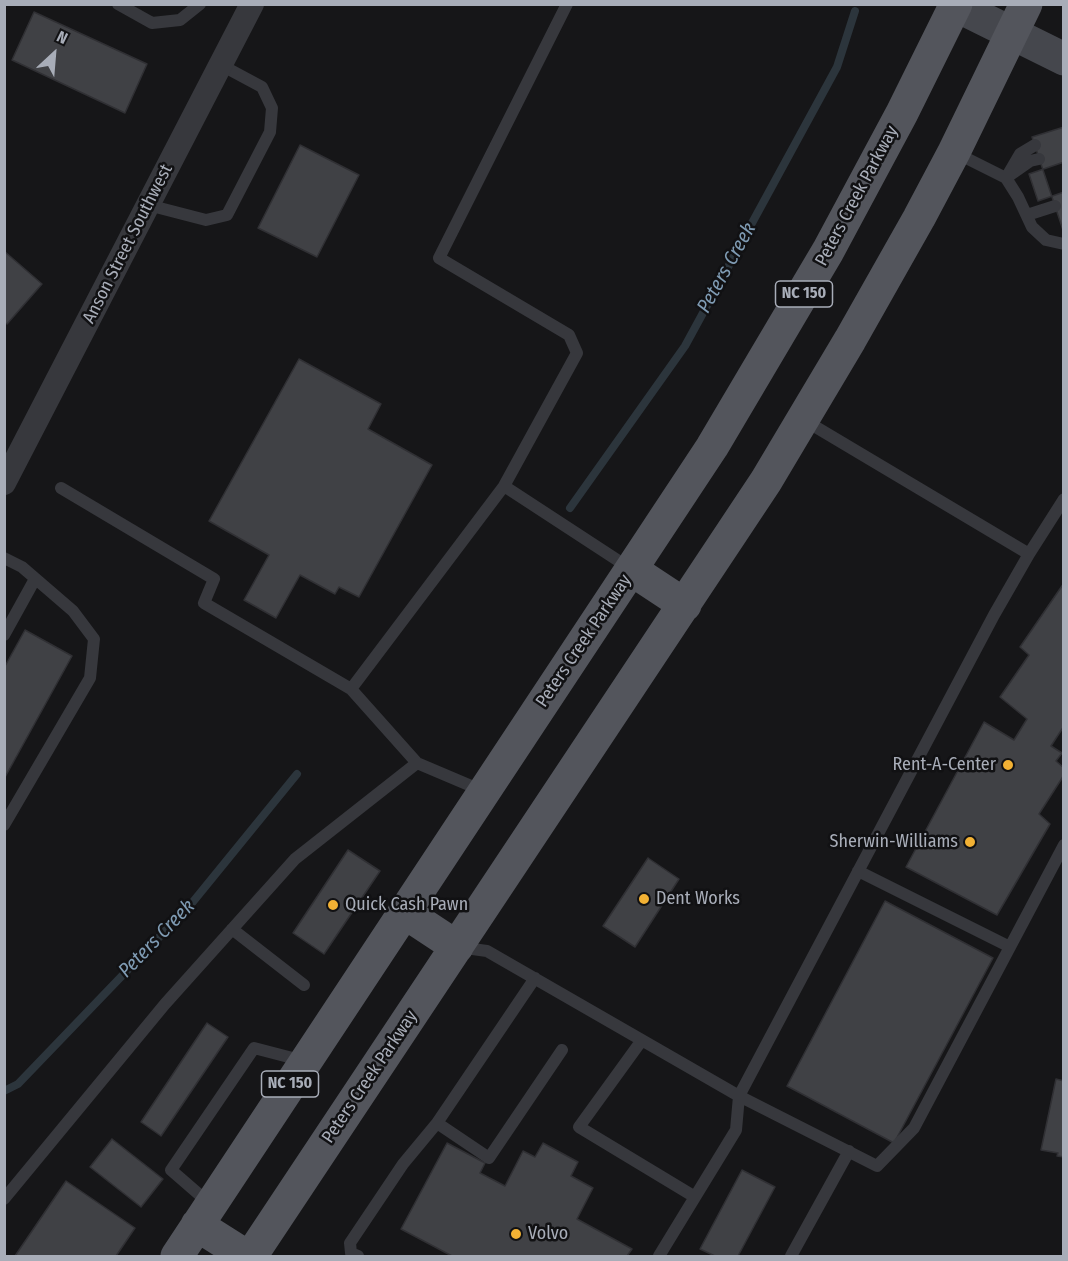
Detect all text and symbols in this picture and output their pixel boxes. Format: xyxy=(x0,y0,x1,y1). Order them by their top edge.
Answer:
north arrow xyxy=(24,24,84,84)
text: N xyxy=(54,27,71,48)
street label: Peters Creek Parkway xyxy=(811,122,903,270)
street label: Anson Street Southwest xyxy=(78,161,178,327)
water label: Peters Creek xyxy=(692,219,762,317)
road number: NC 150 xyxy=(776,281,832,307)
street label: Peters Creek Parkway xyxy=(532,571,636,711)
place label: Rent-A-Center xyxy=(893,754,996,776)
marker: Rent-A-Center xyxy=(1001,758,1015,772)
place label: Sherwin-Williams xyxy=(830,831,958,853)
marker: Sherwin-Williams xyxy=(963,835,977,849)
place label: Dent Works xyxy=(656,888,740,910)
marker: Dent Works xyxy=(637,892,651,906)
place label: Quick Cash Pawn xyxy=(345,894,468,916)
water label: Peters Creek xyxy=(114,895,200,983)
marker: Quick Cash Pawn xyxy=(326,898,340,912)
street label: Peters Creek Parkway xyxy=(318,1007,422,1147)
road number: NC 150 xyxy=(262,1071,318,1097)
place label: Volvo xyxy=(528,1223,568,1245)
marker: Volvo xyxy=(509,1227,523,1241)

